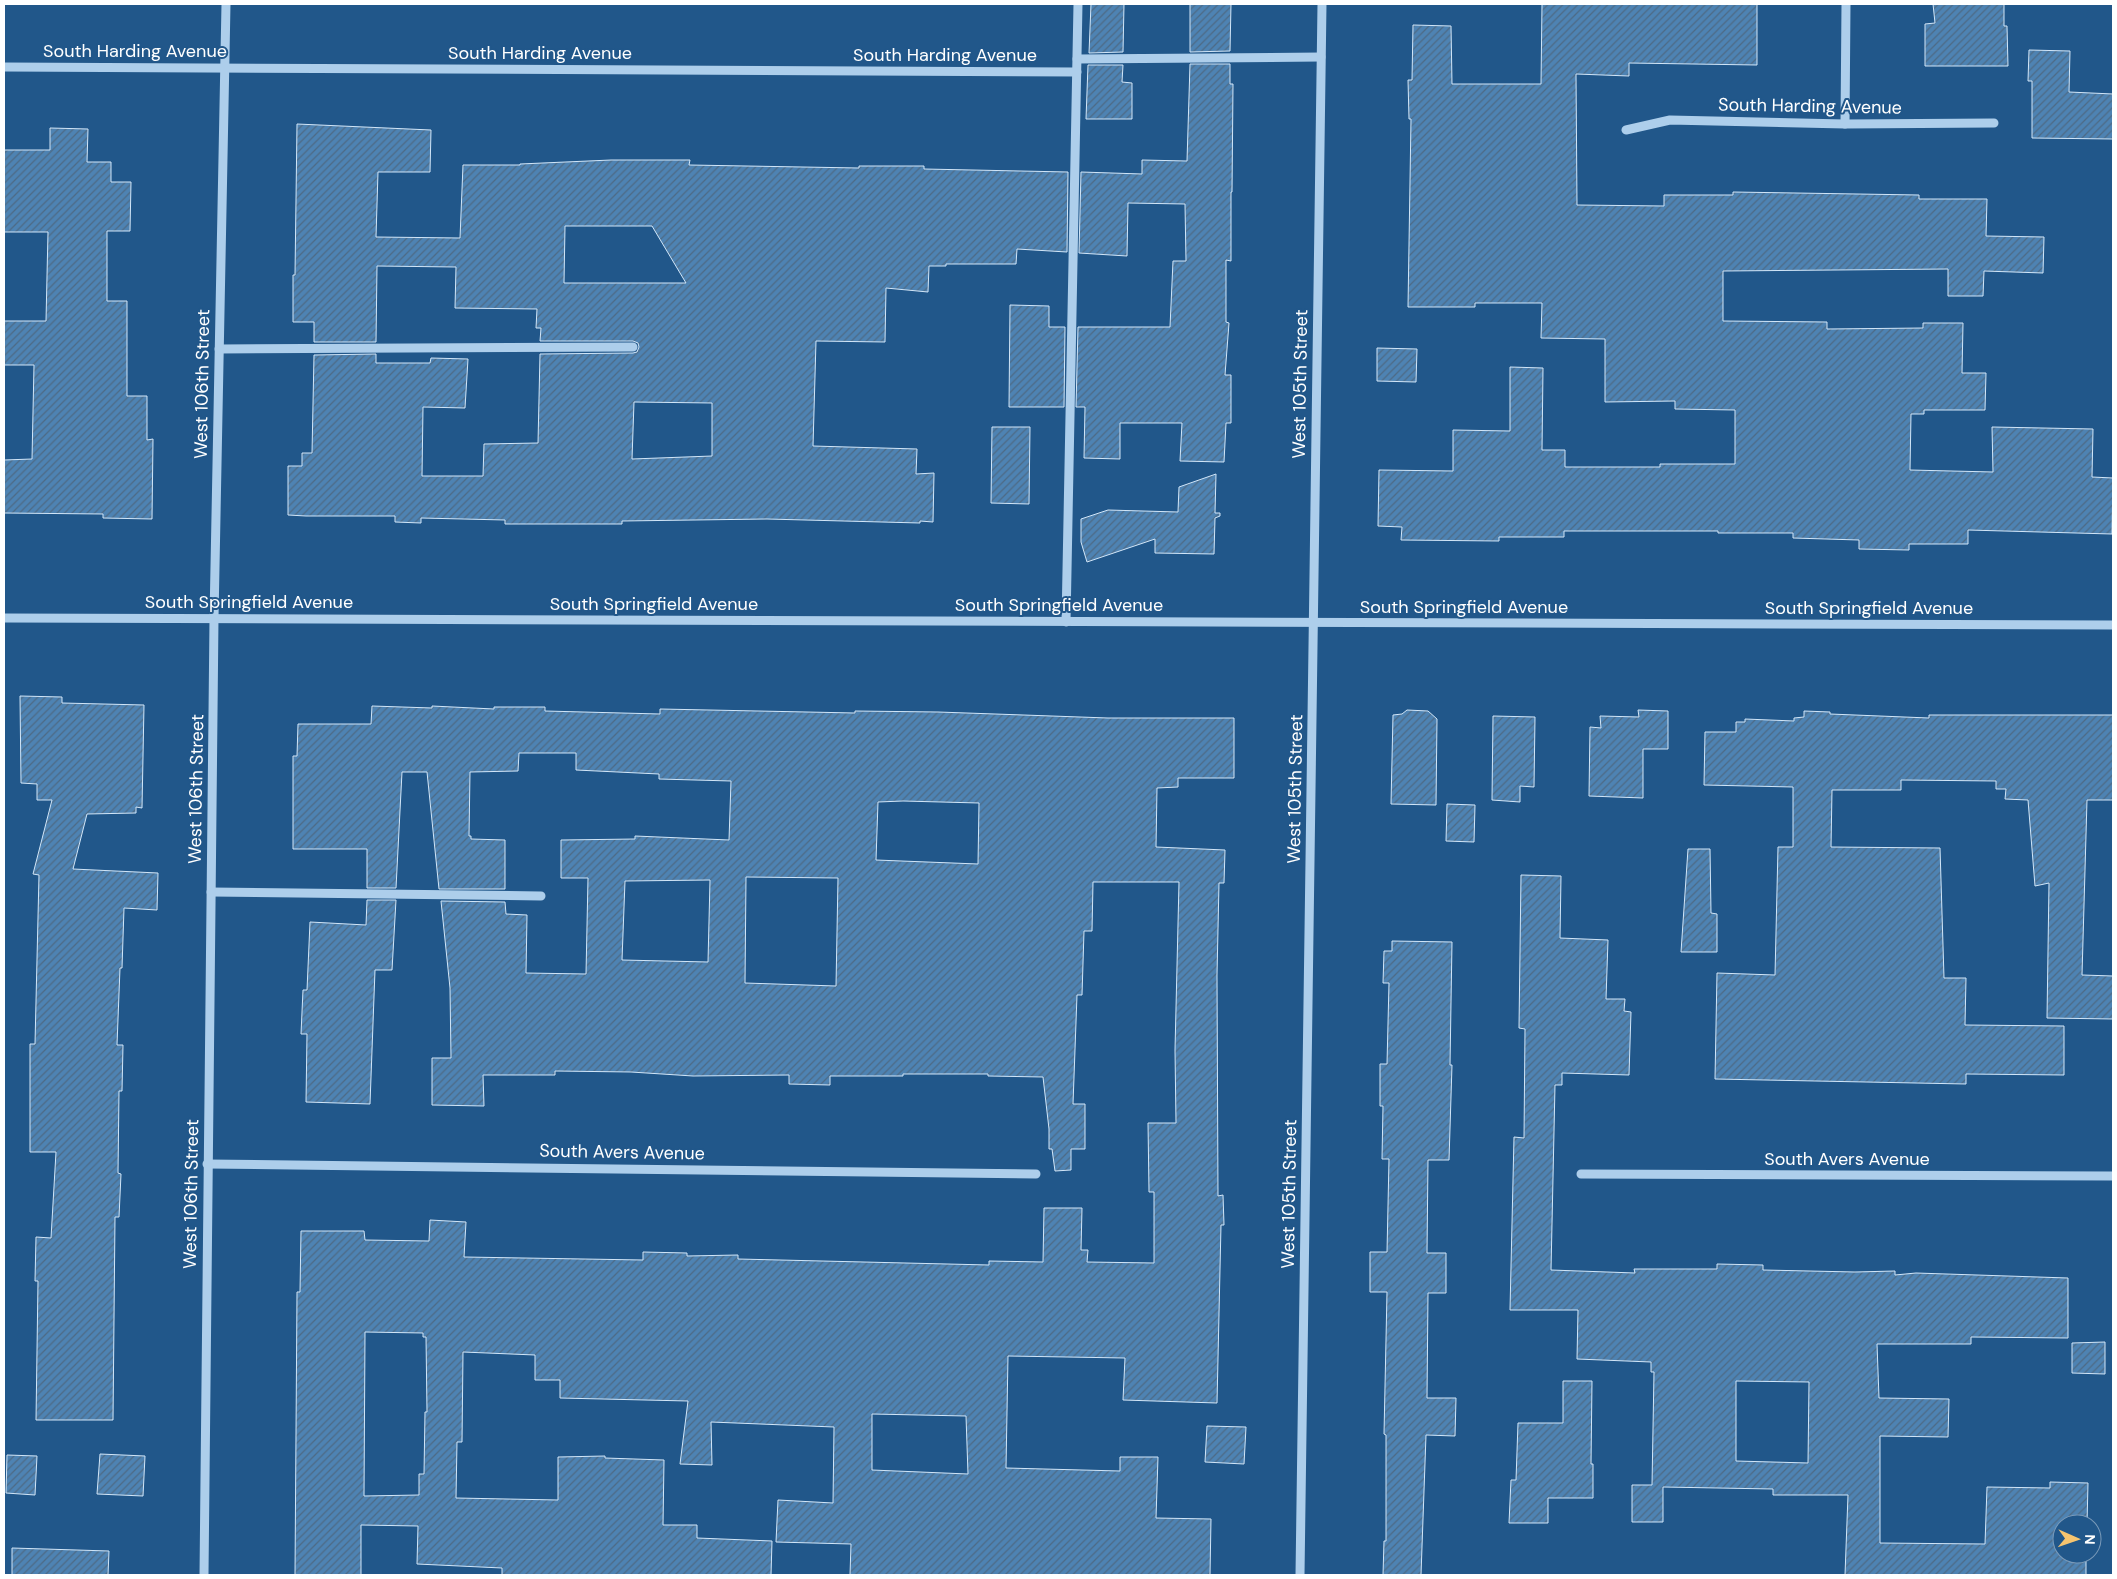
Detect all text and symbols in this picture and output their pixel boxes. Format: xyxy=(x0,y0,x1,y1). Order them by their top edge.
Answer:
street label: South Harding Avenue xyxy=(43,39,227,63)
street label: South Harding Avenue xyxy=(448,41,632,65)
street label: South Harding Avenue xyxy=(853,43,1037,67)
street label: South Harding Avenue xyxy=(1718,92,1902,120)
street label: West 106th Street xyxy=(189,309,215,459)
street label: West 105th Street xyxy=(1287,309,1313,459)
street label: South Springfield Avenue xyxy=(145,590,353,614)
street label: South Springfield Avenue xyxy=(550,592,758,616)
street label: South Springfield Avenue xyxy=(955,593,1163,617)
street label: South Springfield Avenue xyxy=(1360,595,1568,619)
street label: South Springfield Avenue xyxy=(1765,596,1973,620)
street label: West 106th Street xyxy=(183,714,209,864)
street label: West 105th Street xyxy=(1282,714,1308,864)
street label: West 106th Street xyxy=(178,1119,204,1269)
street label: West 105th Street xyxy=(1276,1119,1302,1269)
street label: South Avers Avenue xyxy=(539,1139,705,1165)
street label: South Avers Avenue xyxy=(1764,1147,1930,1171)
north arrow xyxy=(2052,1514,2102,1564)
text: N xyxy=(2081,1534,2099,1545)

